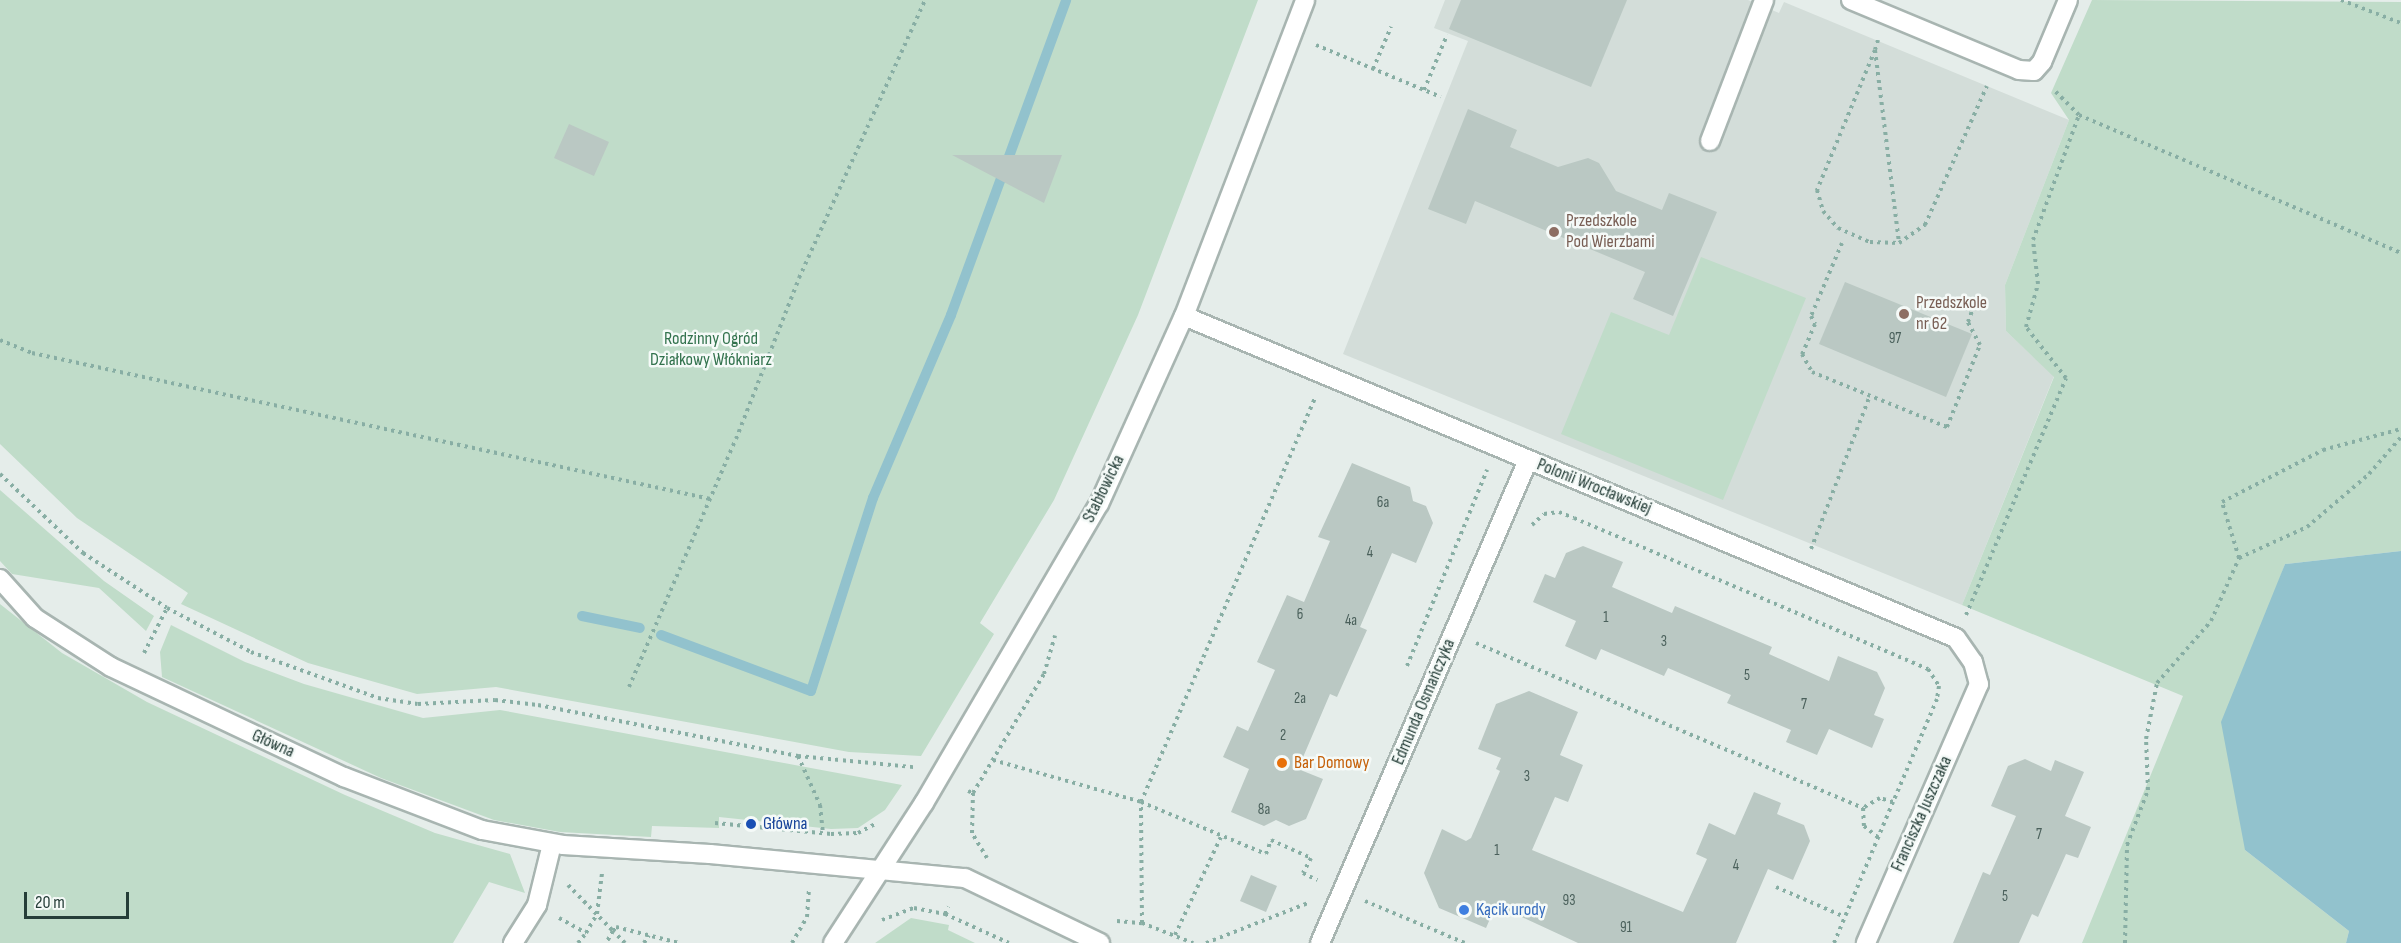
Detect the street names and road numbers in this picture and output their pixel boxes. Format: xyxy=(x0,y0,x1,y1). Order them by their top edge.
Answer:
street label: Stabłowicka xyxy=(1078,452,1130,526)
street label: Polonii Wrocławskiej xyxy=(1534,454,1654,520)
street label: Edmunda Osmańczyka xyxy=(1388,636,1460,768)
street label: Główna xyxy=(248,725,298,763)
street label: Franciszka Juszczaka xyxy=(1887,753,1957,875)

